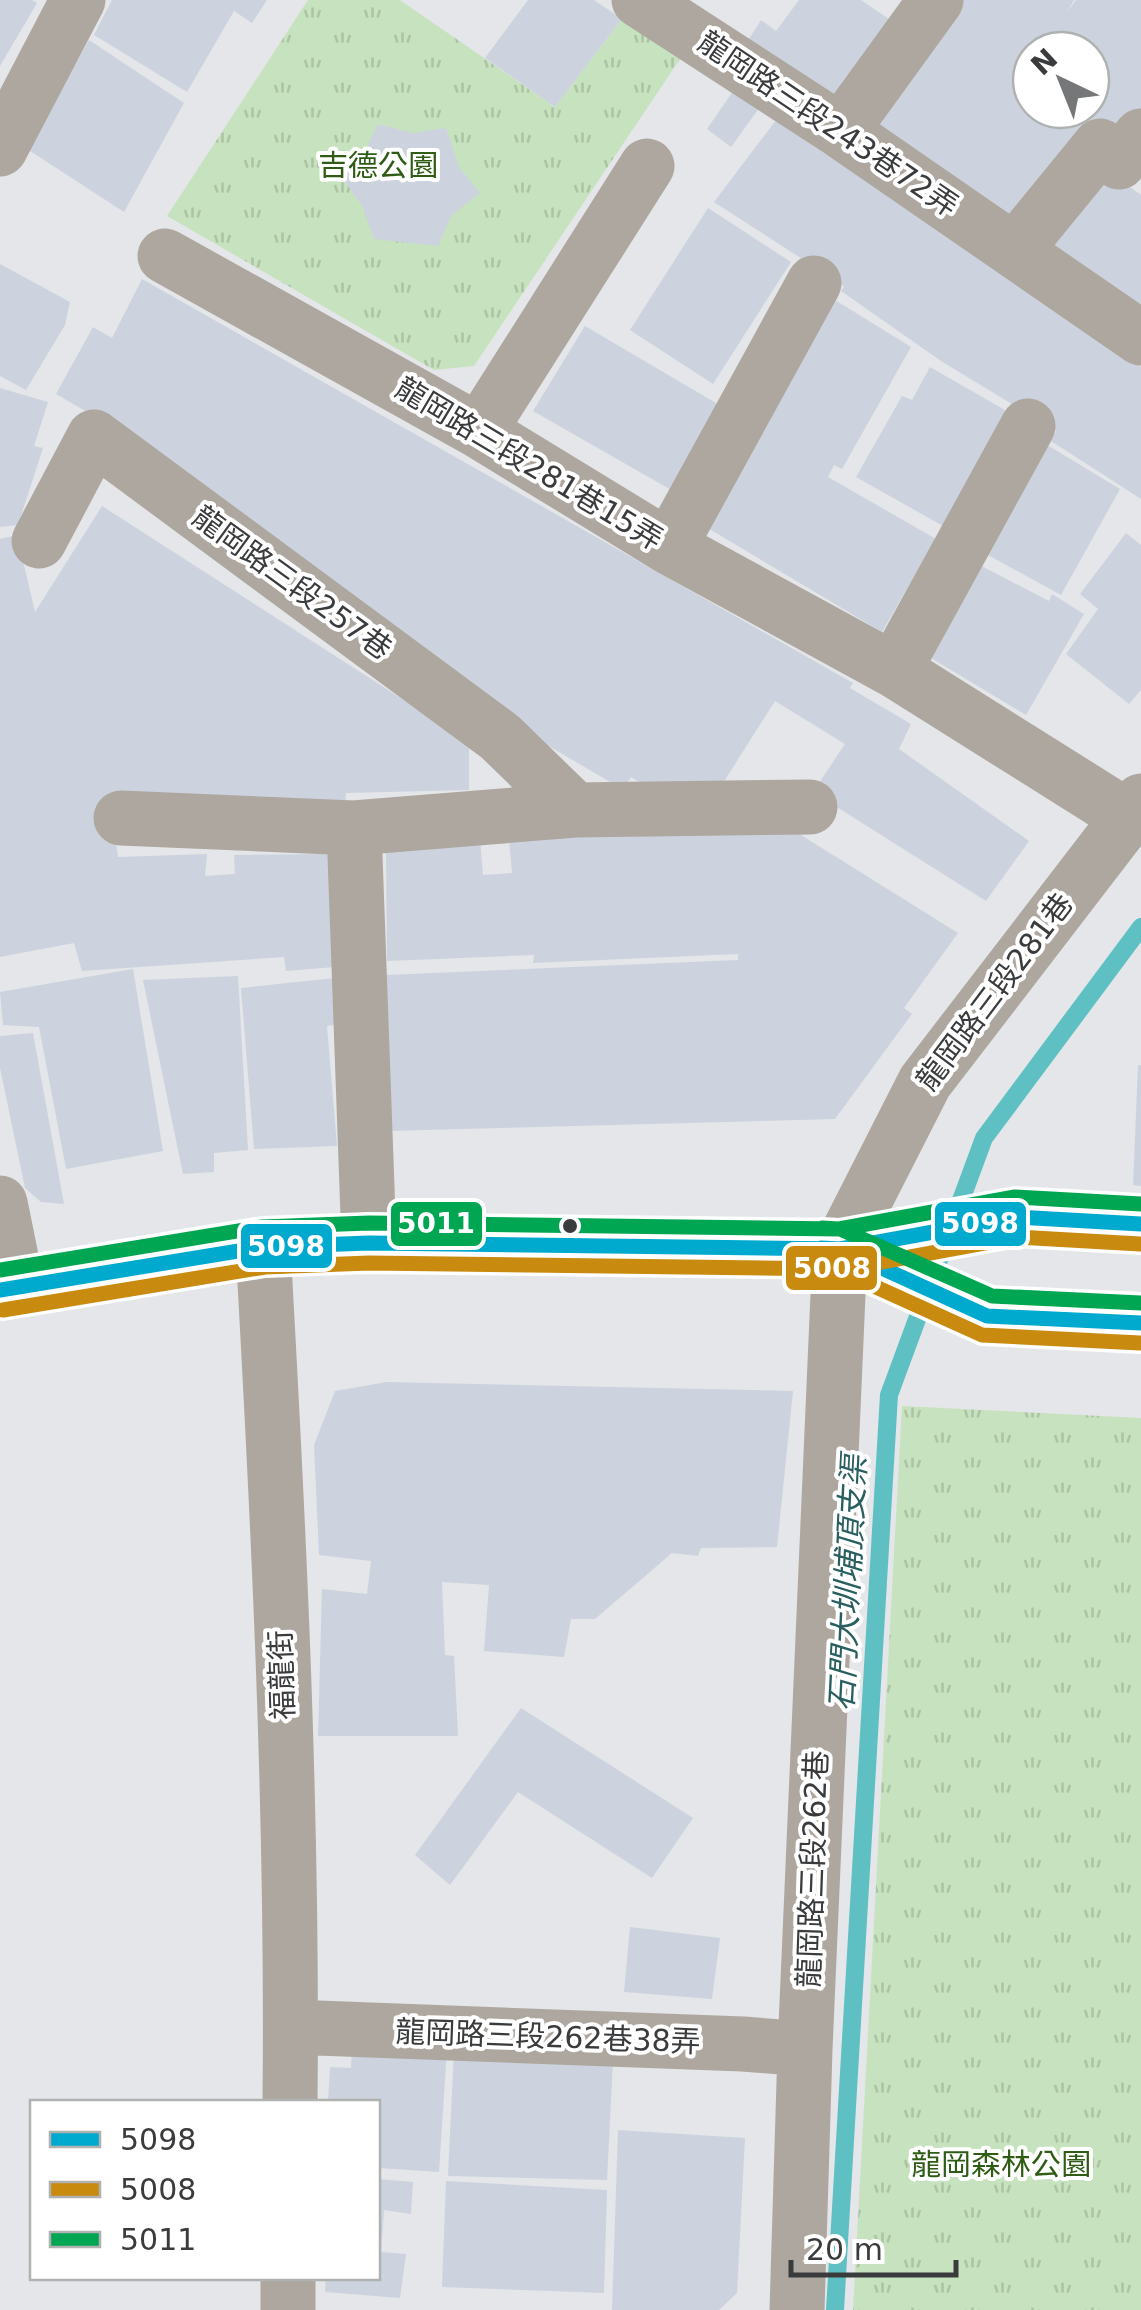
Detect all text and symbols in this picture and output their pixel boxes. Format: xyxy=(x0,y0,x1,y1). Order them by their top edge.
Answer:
street label: 龍岡路三段243巷72弄 xyxy=(692,24,965,223)
north arrow xyxy=(1011,30,1111,130)
text: N xyxy=(1024,42,1064,82)
park label: 吉德公園 xyxy=(318,148,438,183)
street label: 龍岡路三段281巷15弄 xyxy=(389,370,669,557)
street label: 龍岡路三段257巷 xyxy=(186,499,399,666)
street label: 龍岡路三段281巷 xyxy=(909,886,1080,1097)
line badge: 5011 xyxy=(389,1200,484,1248)
line badge: 5098 xyxy=(933,1200,1028,1248)
text: 5011 xyxy=(397,1207,475,1240)
text: 5098 xyxy=(941,1207,1019,1240)
unlabelled marker xyxy=(560,1216,580,1236)
line badge: 5098 xyxy=(239,1222,334,1270)
text: 5098 xyxy=(247,1230,325,1263)
line badge: 5008 xyxy=(784,1244,879,1292)
text: 5008 xyxy=(793,1252,871,1285)
water label: 石門大圳埔頂支渠 xyxy=(822,1450,874,1712)
street label: 福龍街 xyxy=(262,1629,301,1721)
street label: 龍岡路三段262巷 xyxy=(791,1750,834,1988)
street label: 龍岡路三段262巷38弄 xyxy=(395,2014,701,2059)
legend xyxy=(30,2100,380,2280)
text: 5098 xyxy=(120,2122,196,2157)
park label: 龍岡森林公園 xyxy=(911,2147,1091,2182)
text: 5008 xyxy=(120,2172,196,2207)
scale bar xyxy=(791,2215,956,2277)
text: 5011 xyxy=(120,2222,196,2257)
text: 20 m xyxy=(806,2232,883,2267)

